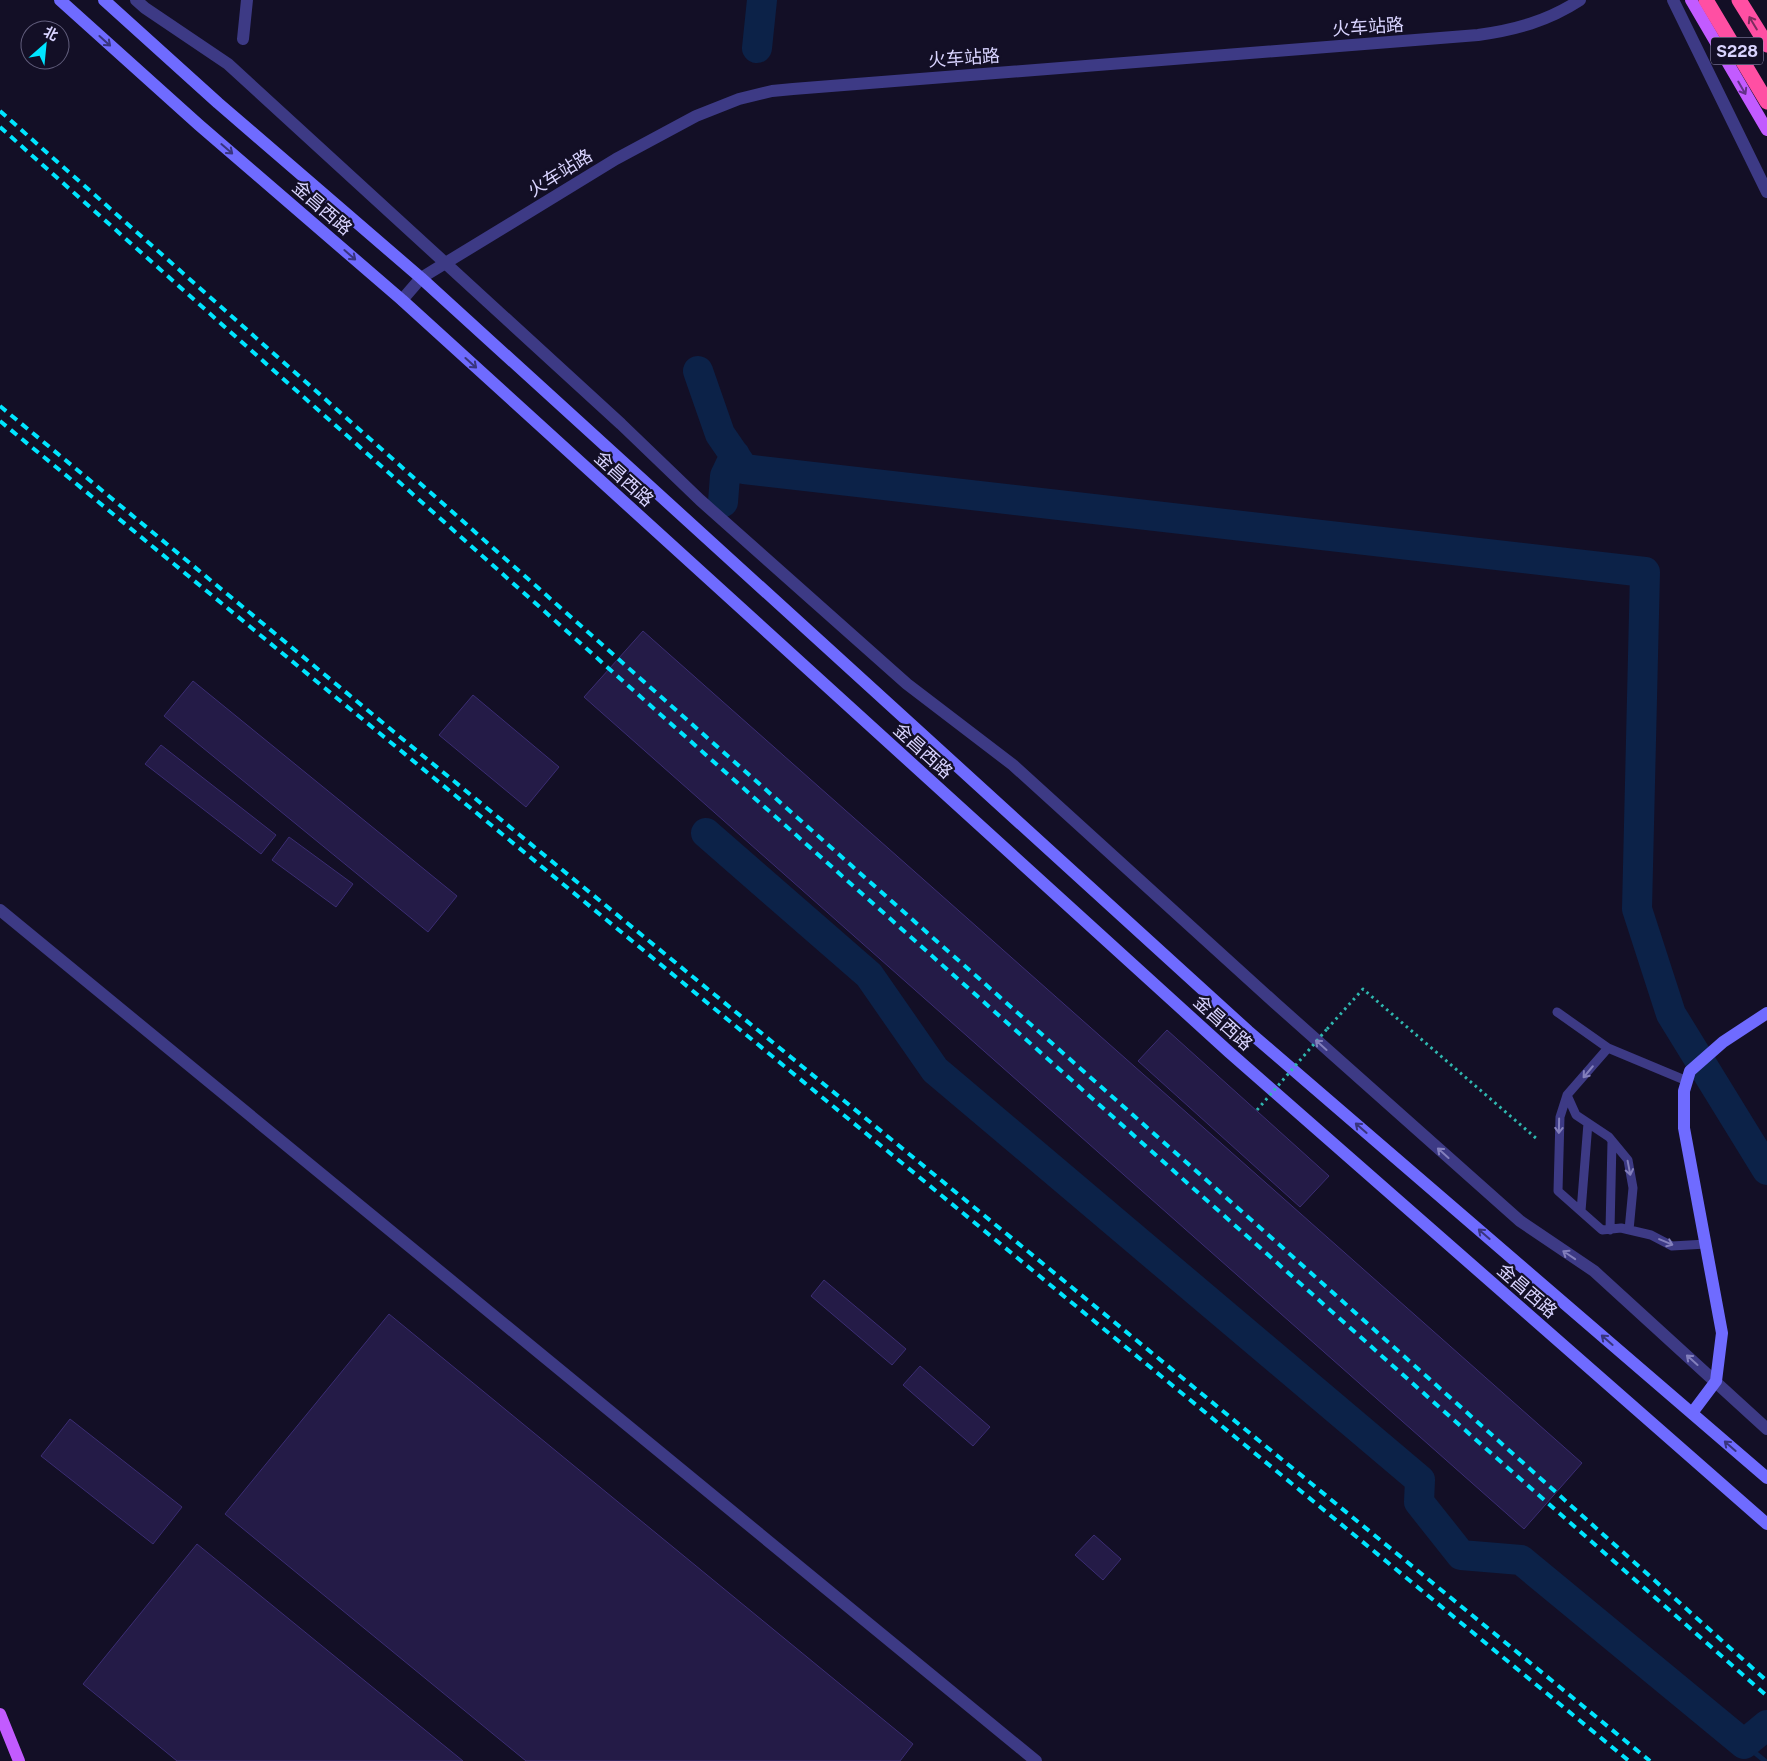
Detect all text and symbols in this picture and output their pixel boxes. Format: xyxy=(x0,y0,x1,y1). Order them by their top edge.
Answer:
street label: 火车站路 xyxy=(1331,14,1405,39)
one-way arrow xyxy=(1748,16,1758,30)
north arrow xyxy=(20,20,70,70)
text: 北 xyxy=(41,23,61,44)
one-way arrow xyxy=(99,35,112,46)
road number: S228 xyxy=(1711,37,1763,64)
street label: 火车站路 xyxy=(927,45,1001,70)
one-way arrow xyxy=(1737,80,1747,95)
one-way arrow xyxy=(220,143,233,154)
street label: 火车站路 xyxy=(524,145,596,201)
street label: 金昌西路 xyxy=(288,176,356,239)
one-way arrow xyxy=(343,249,356,261)
one-way arrow xyxy=(464,357,477,369)
street label: 金昌西路 xyxy=(591,447,658,511)
street label: 金昌西路 xyxy=(890,719,957,783)
street label: 金昌西路 xyxy=(1190,991,1257,1055)
one-way arrow xyxy=(1315,1039,1328,1051)
one-way arrow xyxy=(1583,1065,1594,1078)
one-way arrow xyxy=(1555,1118,1564,1134)
one-way arrow xyxy=(1355,1122,1368,1133)
one-way arrow xyxy=(1437,1147,1450,1158)
one-way arrow xyxy=(1625,1160,1635,1176)
one-way arrow xyxy=(1478,1228,1491,1239)
one-way arrow xyxy=(1658,1238,1673,1248)
one-way arrow xyxy=(1562,1250,1576,1260)
street label: 金昌西路 xyxy=(1493,1259,1561,1322)
one-way arrow xyxy=(1601,1334,1614,1345)
one-way arrow xyxy=(1686,1354,1699,1366)
one-way arrow xyxy=(1724,1441,1737,1452)

